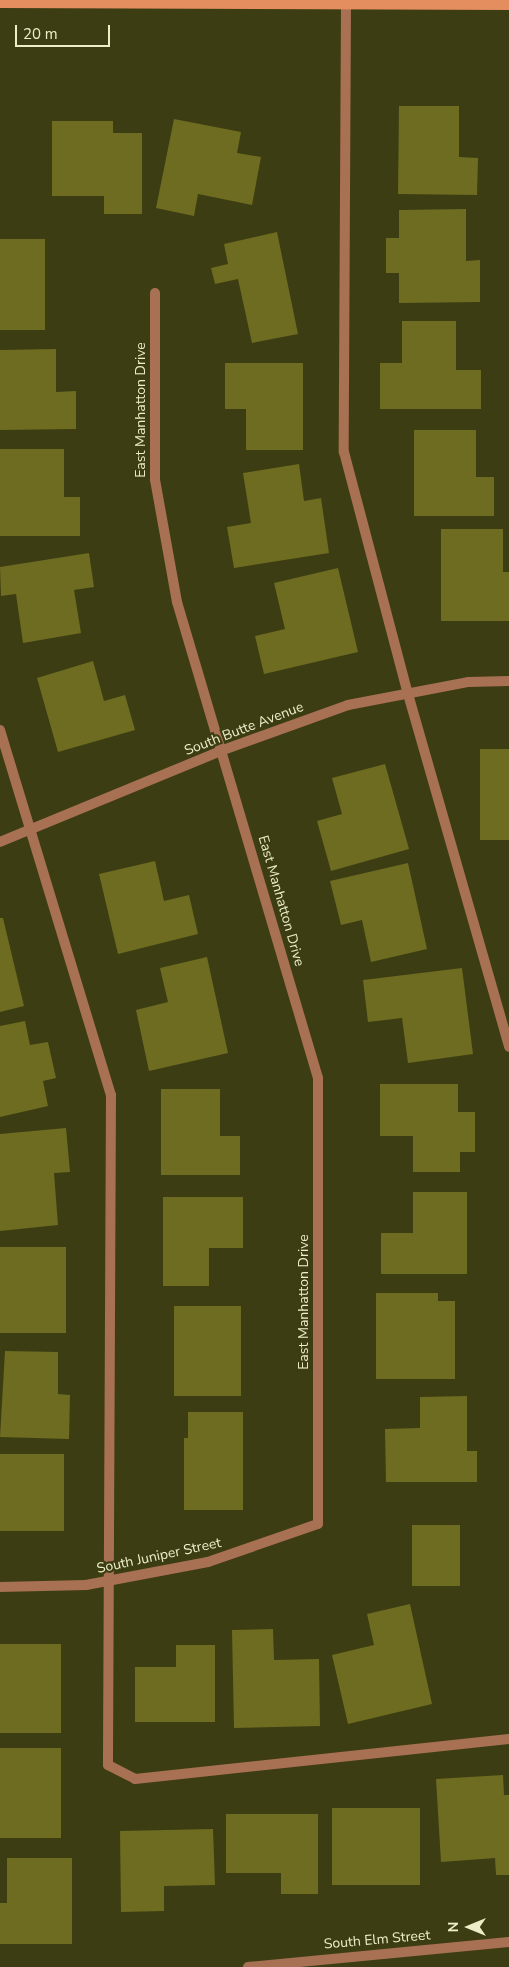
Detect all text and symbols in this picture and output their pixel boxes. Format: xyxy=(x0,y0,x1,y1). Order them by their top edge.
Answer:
scale bar xyxy=(18,15,112,47)
text: 20 m xyxy=(23,24,58,44)
street label: East Manhatton Drive xyxy=(133,342,149,478)
street label: South Butte Avenue xyxy=(182,699,306,759)
street label: East Manhatton Drive xyxy=(254,834,308,968)
street label: East Manhatton Drive xyxy=(296,1234,312,1370)
street label: South Juniper Street xyxy=(95,1535,223,1577)
north arrow xyxy=(444,1902,494,1952)
text: N xyxy=(444,1922,463,1932)
street label: South Elm Street xyxy=(323,1927,431,1953)

